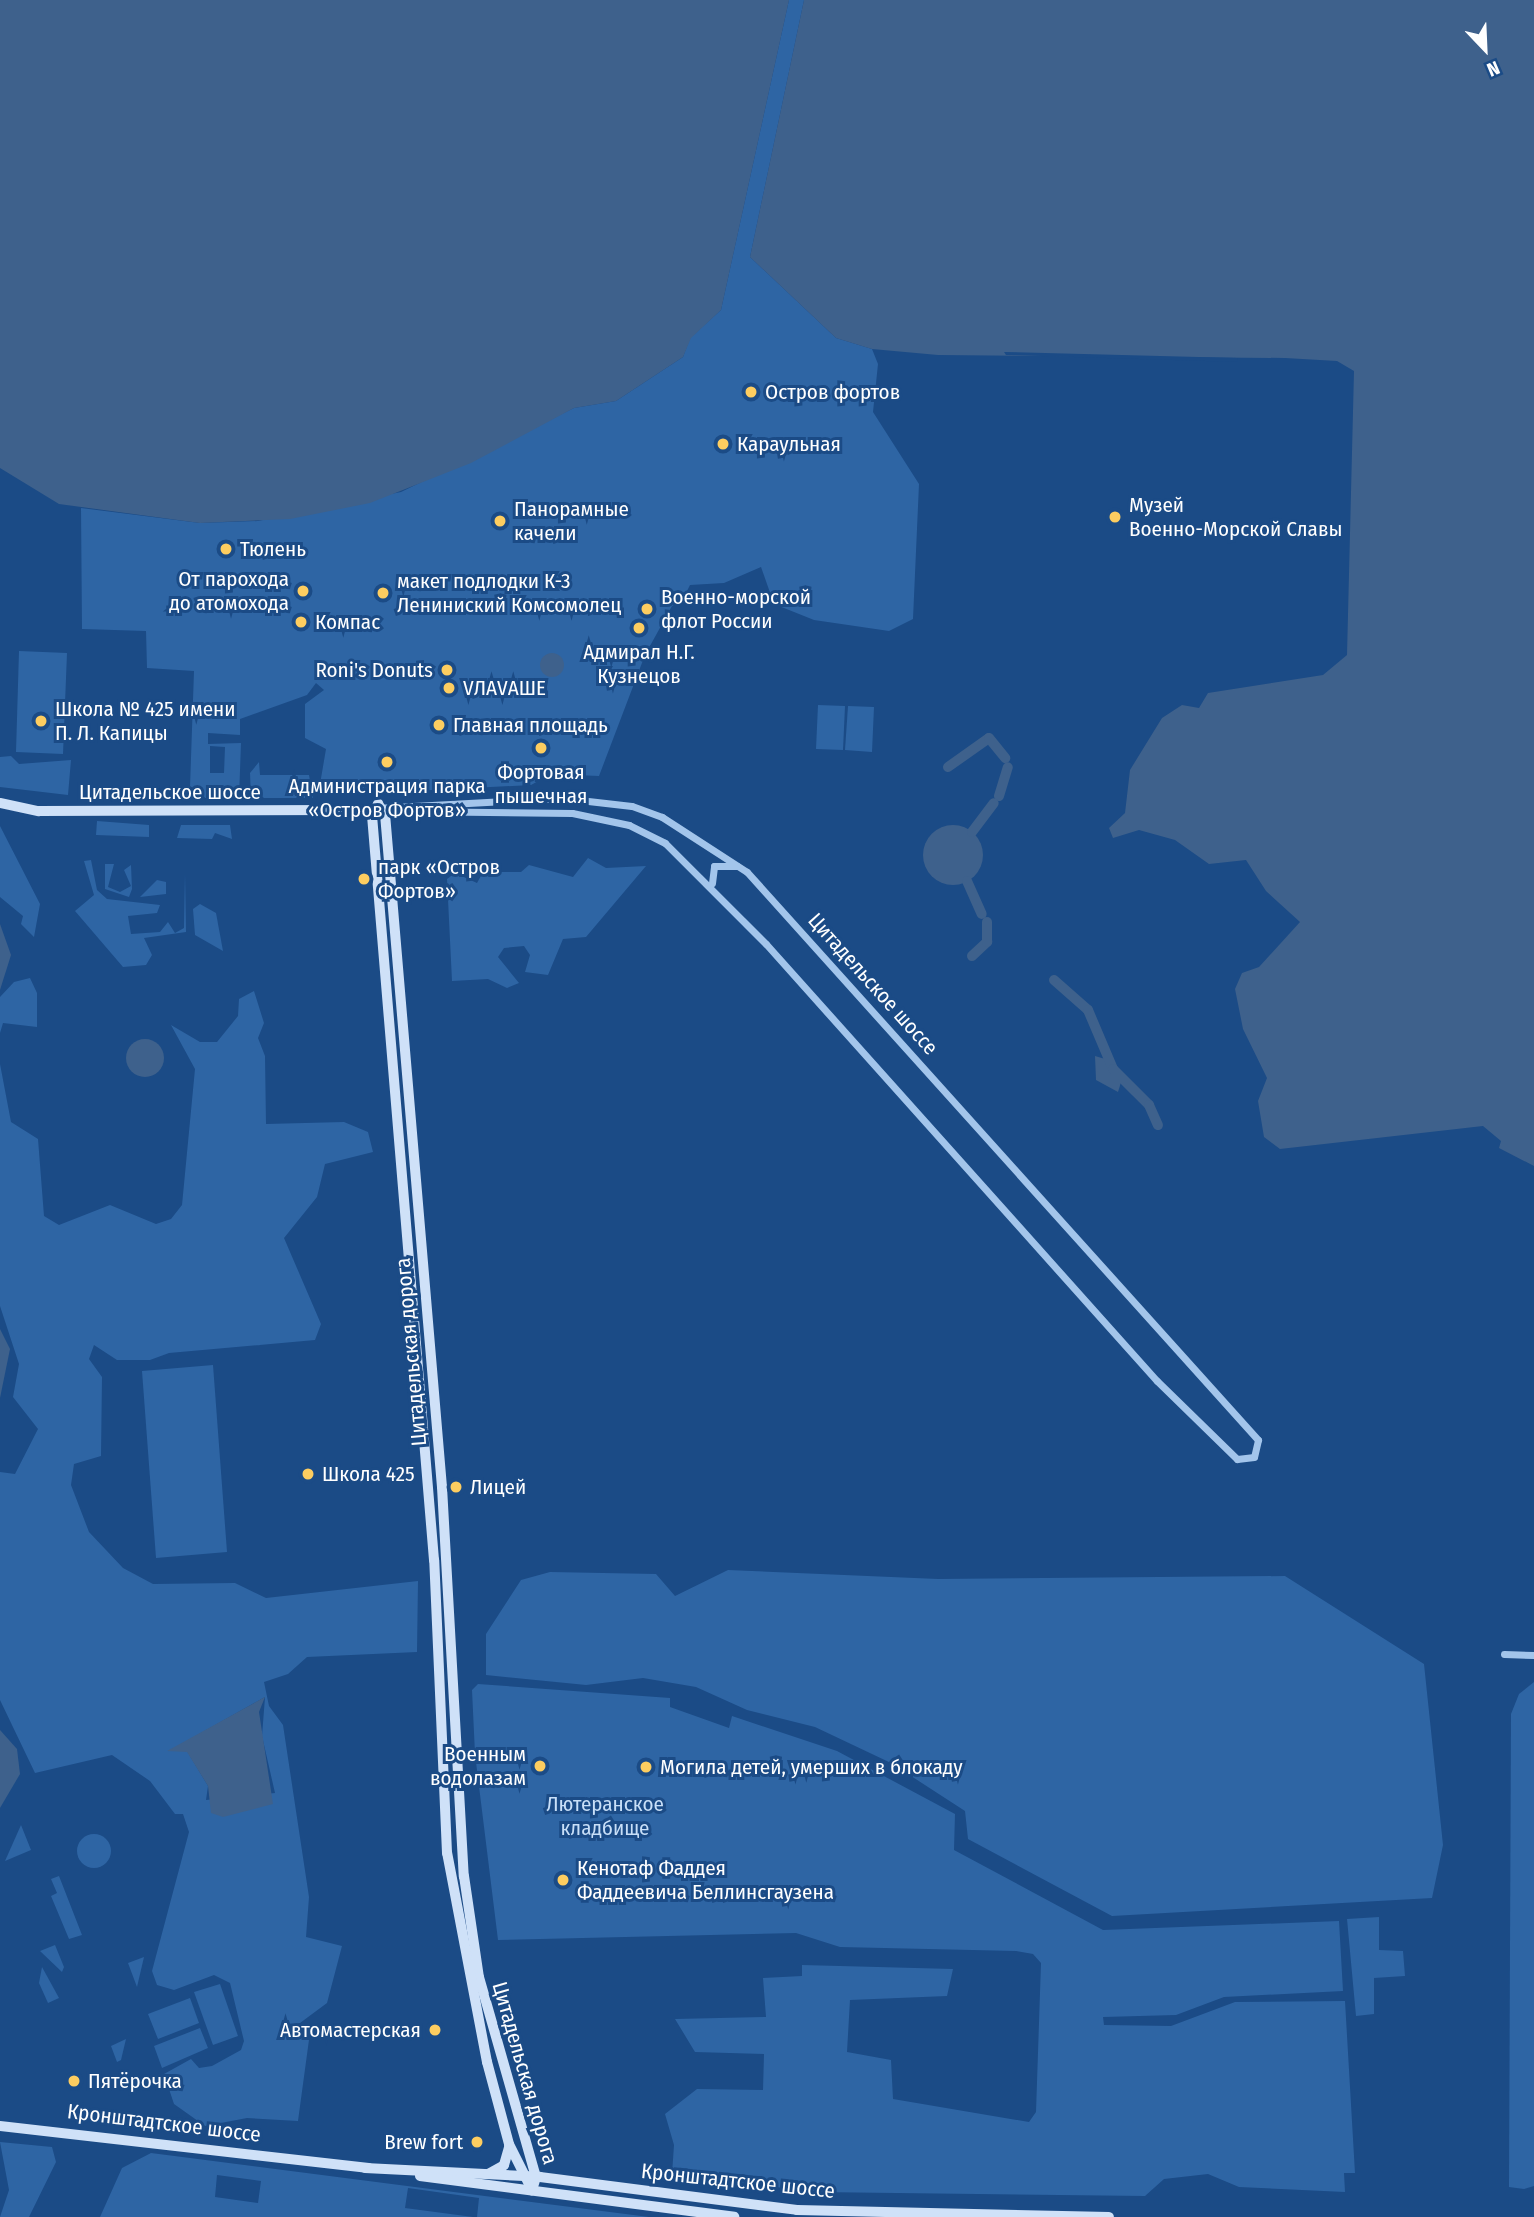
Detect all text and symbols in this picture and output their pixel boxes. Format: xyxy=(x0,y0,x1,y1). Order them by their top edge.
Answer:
north arrow xyxy=(1450,14,1520,84)
text: N xyxy=(1484,56,1503,82)
place label: Остров фортов xyxy=(765,379,900,405)
marker: Остров фортов xyxy=(743,384,759,400)
place label: Караульная xyxy=(737,431,841,457)
marker: Караульная xyxy=(715,436,731,452)
place label: Музей Военно-Морской Славы xyxy=(1129,492,1342,542)
place label: Панорамные качели xyxy=(514,496,629,546)
marker: Музей Военно-Морской Славы xyxy=(1107,509,1123,525)
marker: Панорамные качели xyxy=(492,513,508,529)
place label: Тюлень xyxy=(240,536,306,562)
marker: Тюлень xyxy=(218,541,234,557)
place label: От парохода до атомохода xyxy=(169,566,289,616)
place label: макет подлодки К-3 Лениниский Комсомолец xyxy=(397,568,621,618)
marker: От парохода до атомохода xyxy=(295,583,311,599)
place label: Военно-морской флот России xyxy=(661,584,811,634)
marker: макет подлодки К-3 Лениниский Комсомолец xyxy=(375,585,391,601)
marker: Военно-морской флот России xyxy=(639,601,655,617)
place label: Компас xyxy=(315,609,380,635)
marker: Компас xyxy=(293,614,309,630)
marker: Адмирал Н.Г. Кузнецов xyxy=(631,620,647,636)
place label: Адмирал Н.Г. Кузнецов xyxy=(583,639,695,689)
place label: Roni's Donuts xyxy=(315,657,433,683)
marker: Roni's Donuts xyxy=(439,662,455,678)
place label: VЛАVАШЕ xyxy=(463,675,546,701)
marker: VЛАVАШЕ xyxy=(441,680,457,696)
place label: Школа № 425 имени П. Л. Капицы xyxy=(55,696,235,746)
place label: Главная площадь xyxy=(453,712,608,738)
marker: Школа № 425 имени П. Л. Капицы xyxy=(33,713,49,729)
marker: Главная площадь xyxy=(431,717,447,733)
marker: Фортовая пышечная xyxy=(533,740,549,756)
marker: Администрация парка «Остров Фортов» xyxy=(379,754,395,770)
place label: Фортовая пышечная xyxy=(495,759,587,809)
place label: Администрация парка «Остров Фортов» xyxy=(288,773,486,823)
street label: Цитадельское шоссе xyxy=(79,779,261,805)
place label: парк «Остров Фортов» xyxy=(378,854,500,904)
marker: парк «Остров Фортов» xyxy=(356,871,372,887)
street label: Цитадельское шоссе xyxy=(803,908,943,1060)
street label: Цитадельская дорога xyxy=(390,1257,432,1447)
place label: Школа 425 xyxy=(322,1461,415,1487)
marker: Школа 425 xyxy=(300,1466,316,1482)
place label: Лицей xyxy=(470,1474,526,1500)
marker: Лицей xyxy=(448,1479,464,1495)
place label: Военным водолазам xyxy=(430,1741,526,1791)
place label: Могила детей, умерших в блокаду xyxy=(660,1754,963,1780)
marker: Военным водолазам xyxy=(532,1758,548,1774)
marker: Могила детей, умерших в блокаду xyxy=(638,1759,654,1775)
park label: Лютеранское кладбище xyxy=(546,1791,664,1841)
place label: Кенотаф Фаддея Фаддеевича Беллинсгаузена xyxy=(577,1855,834,1905)
marker: Кенотаф Фаддея Фаддеевича Беллинсгаузена xyxy=(555,1872,571,1888)
street label: Цитадельская дорога xyxy=(487,1979,563,2167)
place label: Автомастерская xyxy=(280,2017,421,2043)
marker: Автомастерская xyxy=(427,2022,443,2038)
place label: Пятёрочка xyxy=(88,2068,182,2094)
marker: Пятёрочка xyxy=(66,2073,82,2089)
street label: Кронштадтское шоссе xyxy=(66,2099,262,2147)
place label: Brew fort xyxy=(384,2129,463,2155)
marker: Brew fort xyxy=(469,2134,485,2150)
street label: Кронштадтское шоссе xyxy=(640,2158,836,2204)

